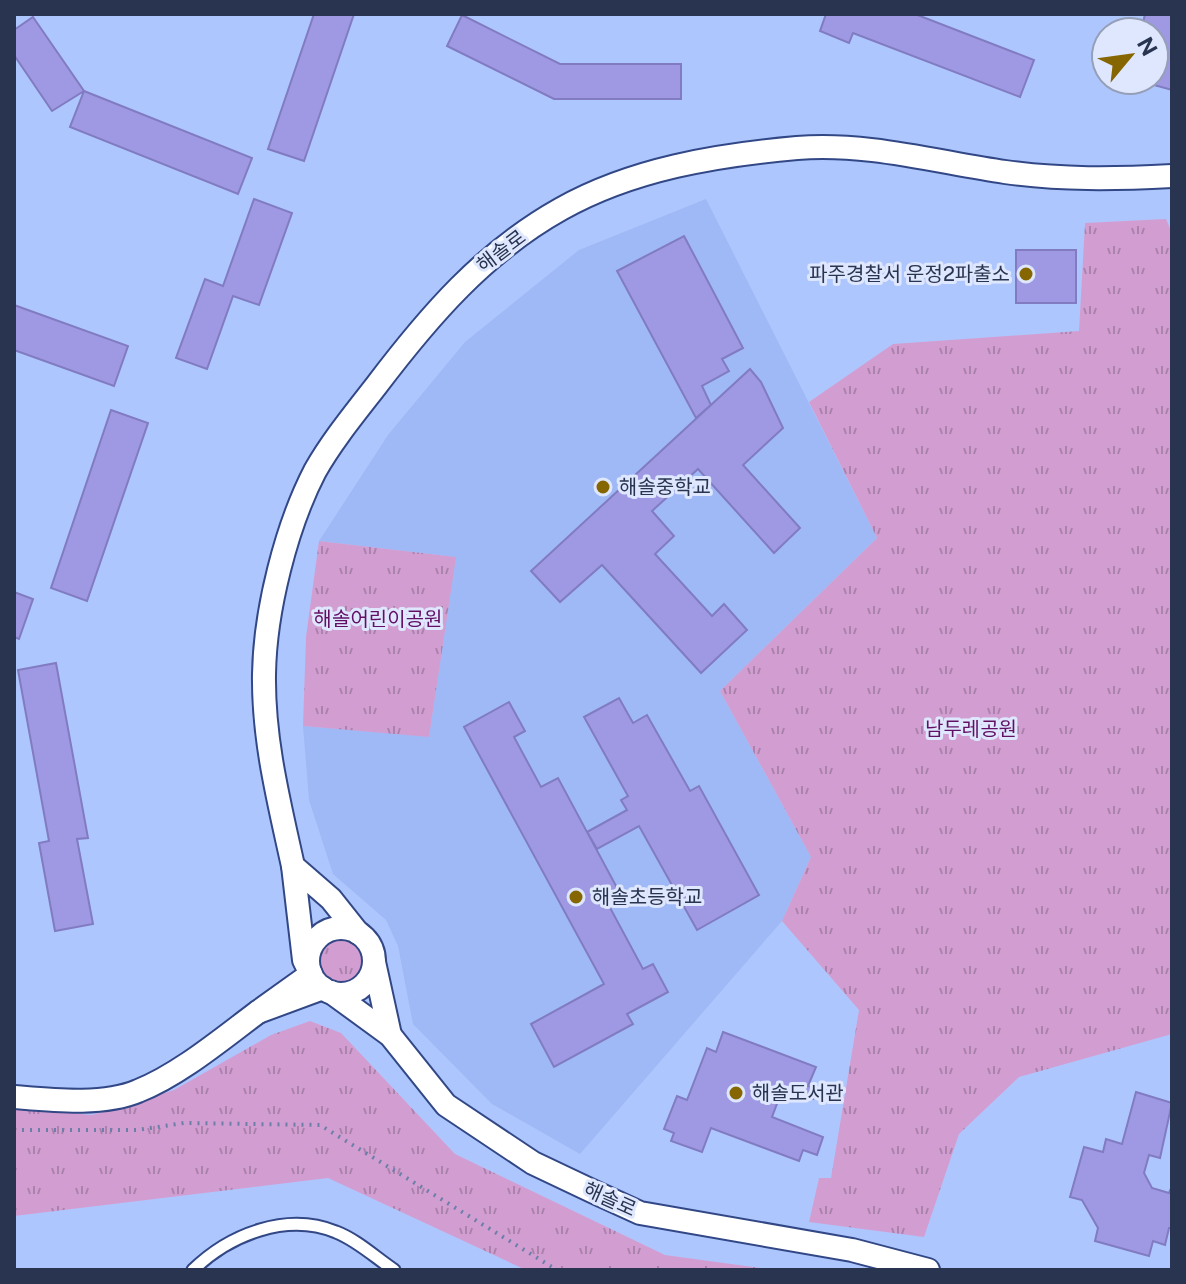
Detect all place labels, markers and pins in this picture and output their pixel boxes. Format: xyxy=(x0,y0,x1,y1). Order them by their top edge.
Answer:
place label: 파주경찰서 운정2파출소 xyxy=(809,262,1010,286)
marker: 파주경찰서 운정2파출소 xyxy=(1017,265,1035,283)
place label: 해솔중학교 xyxy=(619,475,711,499)
marker: 해솔중학교 xyxy=(594,478,612,496)
place label: 해솔초등학교 xyxy=(592,885,702,909)
marker: 해솔초등학교 xyxy=(567,888,585,906)
place label: 해솔도서관 xyxy=(752,1081,844,1105)
marker: 해솔도서관 xyxy=(727,1084,745,1102)

